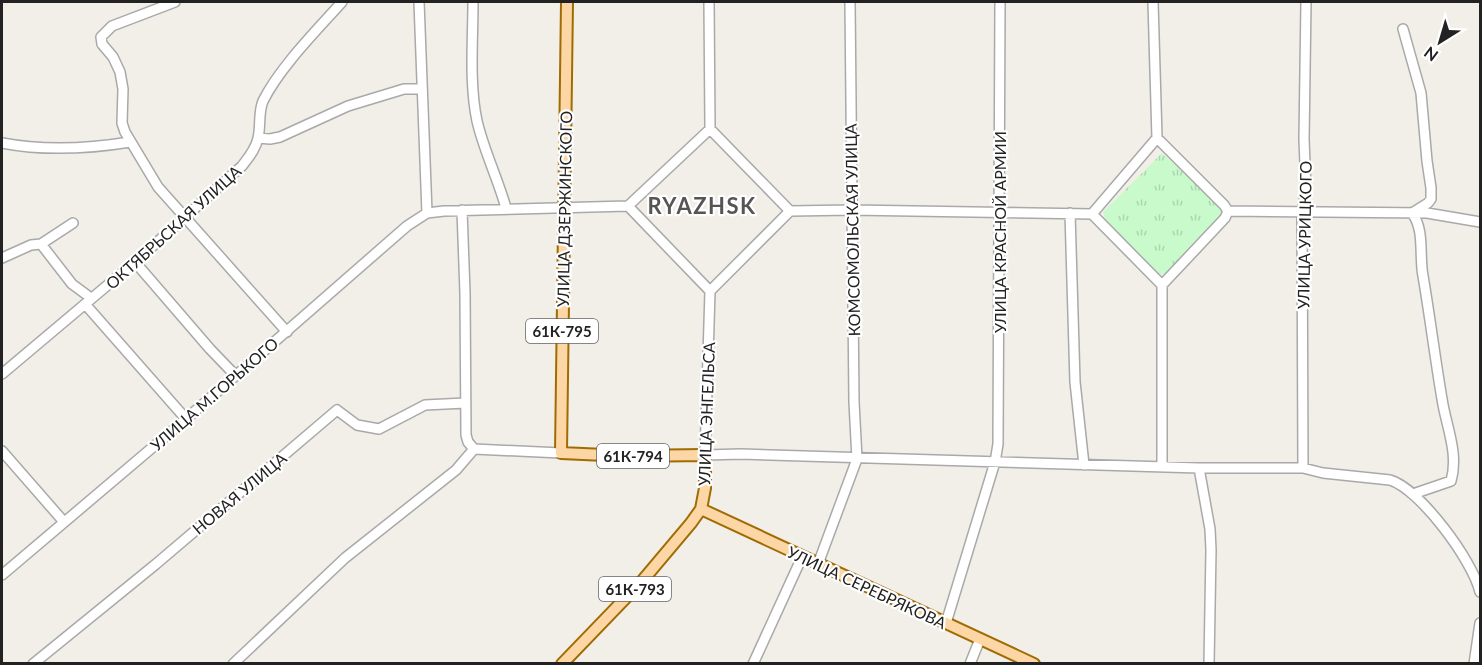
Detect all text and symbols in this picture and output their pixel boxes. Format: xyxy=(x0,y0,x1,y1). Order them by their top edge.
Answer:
north arrow xyxy=(1410,12,1470,72)
text: N xyxy=(1420,43,1441,66)
street label: УЛИЦА ДЗЕРЖИНСКОГО xyxy=(553,111,575,307)
street label: КОМСОМОЛЬСКАЯ УЛИЦА xyxy=(841,123,863,337)
street label: УЛИЦА КРАСНОЙ АРМИИ xyxy=(990,131,1009,333)
street label: УЛИЦА УРИЦКОГО xyxy=(1293,160,1315,309)
street label: ОКТЯБРЬСКАЯ УЛИЦА xyxy=(101,161,245,293)
district label: RYAZHSK xyxy=(647,192,757,219)
road number: 61К-795 xyxy=(526,319,598,343)
street label: УЛИЦА М.ГОРЬКОГО xyxy=(146,333,282,455)
street label: УЛИЦА ЭНГЕЛЬСА xyxy=(694,342,718,486)
road number: 61К-794 xyxy=(597,444,669,468)
street label: НОВАЯ УЛИЦА xyxy=(188,448,290,538)
street label: УЛИЦА СЕРЕБРЯКОВА xyxy=(785,542,950,632)
road number: 61К-793 xyxy=(599,577,671,601)

